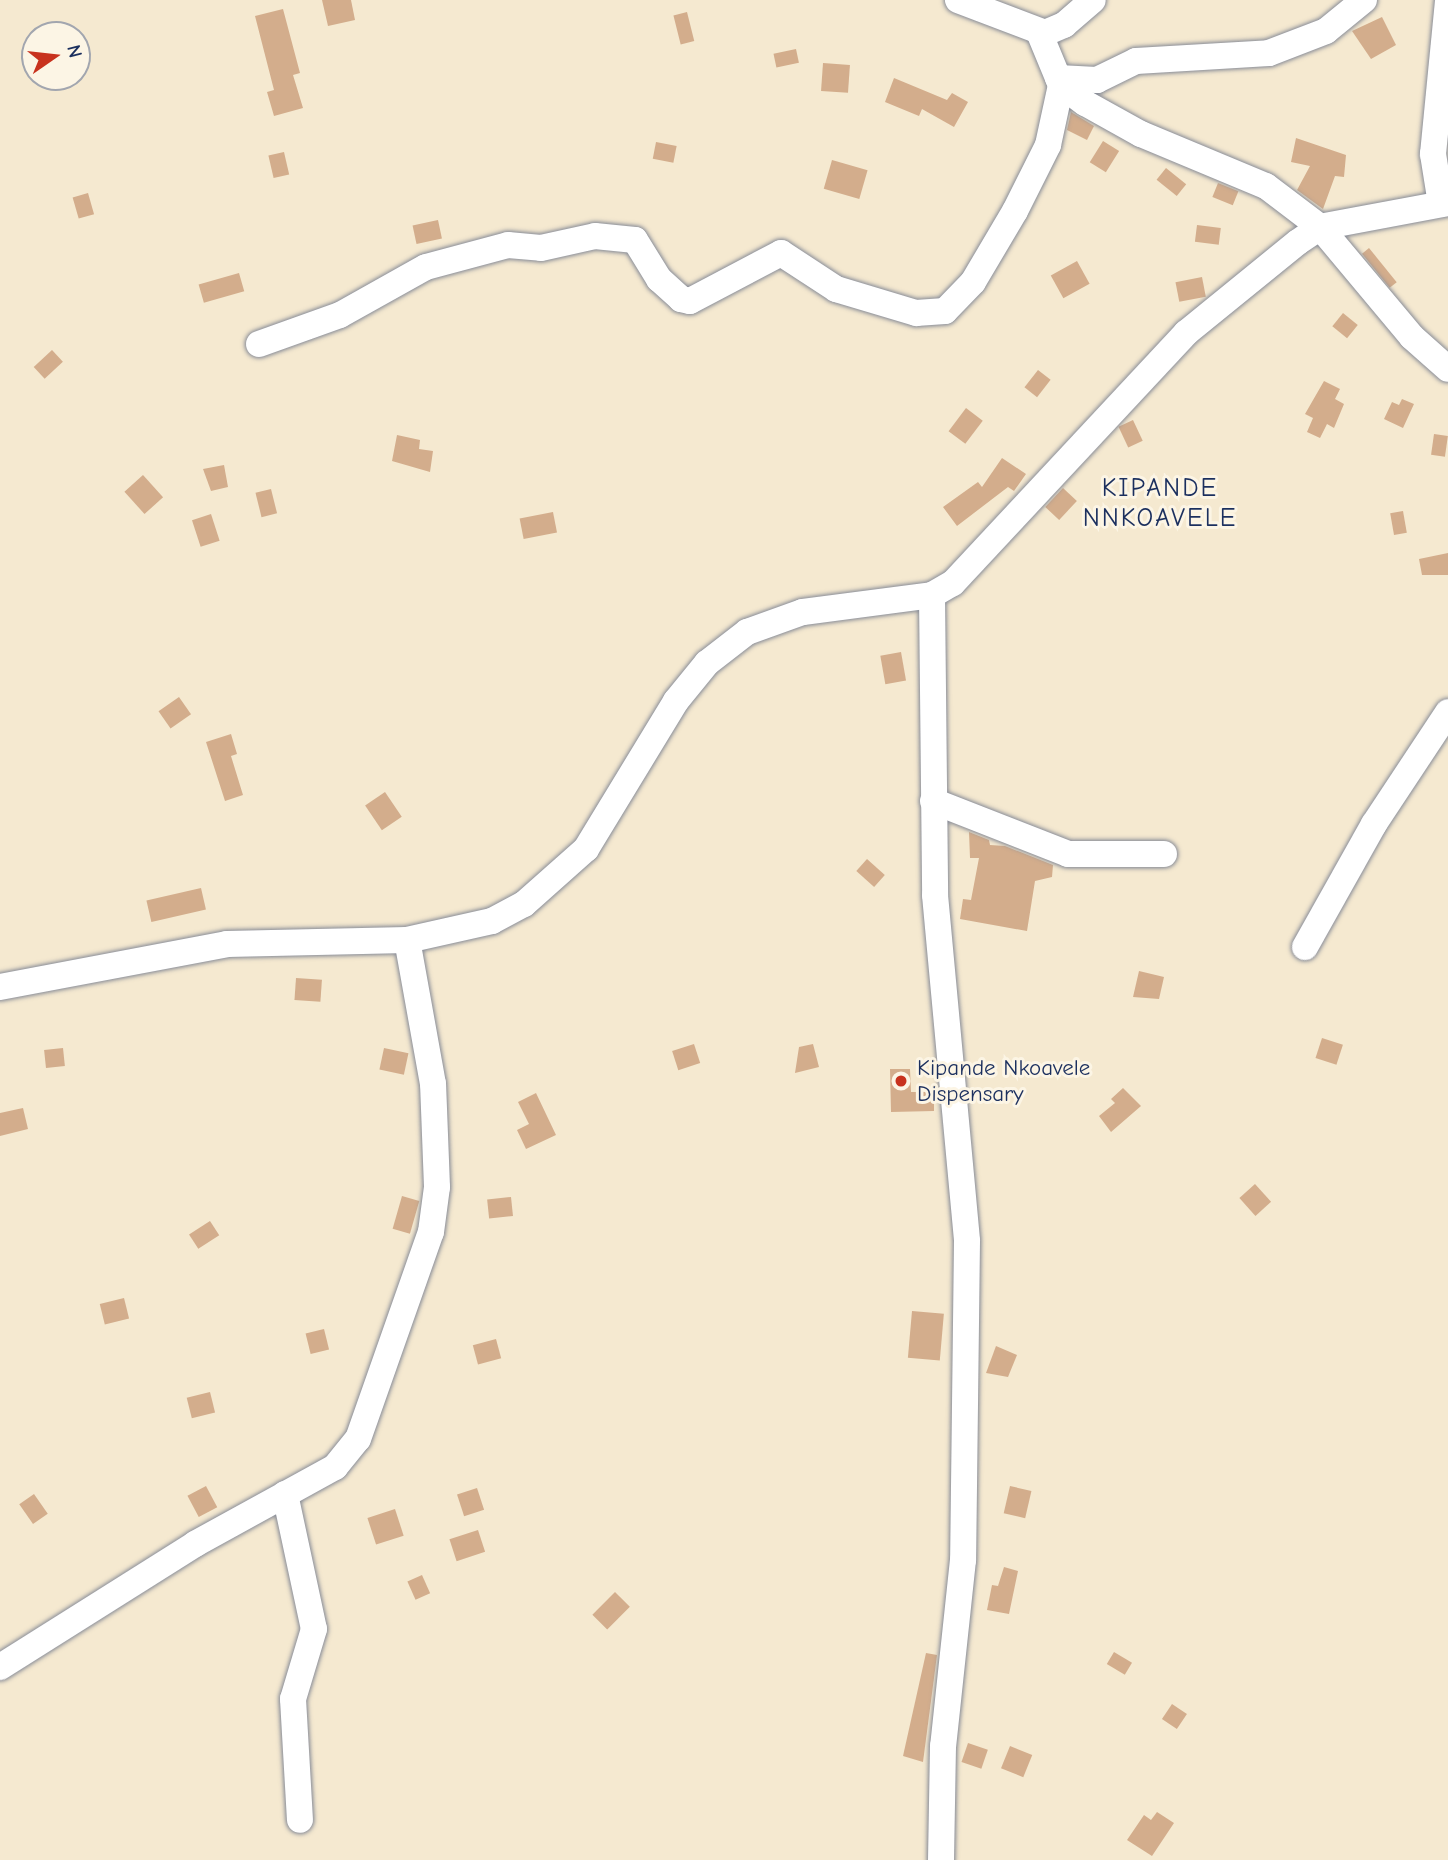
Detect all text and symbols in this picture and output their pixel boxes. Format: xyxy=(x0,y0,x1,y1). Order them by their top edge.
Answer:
north arrow xyxy=(21,21,91,91)
text: N xyxy=(62,43,87,60)
district label: KIPANDE NNKOAVELE xyxy=(1084,473,1236,534)
place label: Kipande Nkoavele Dispensary xyxy=(917,1054,1090,1108)
marker: Kipande Nkoavele Dispensary xyxy=(891,1071,911,1091)

